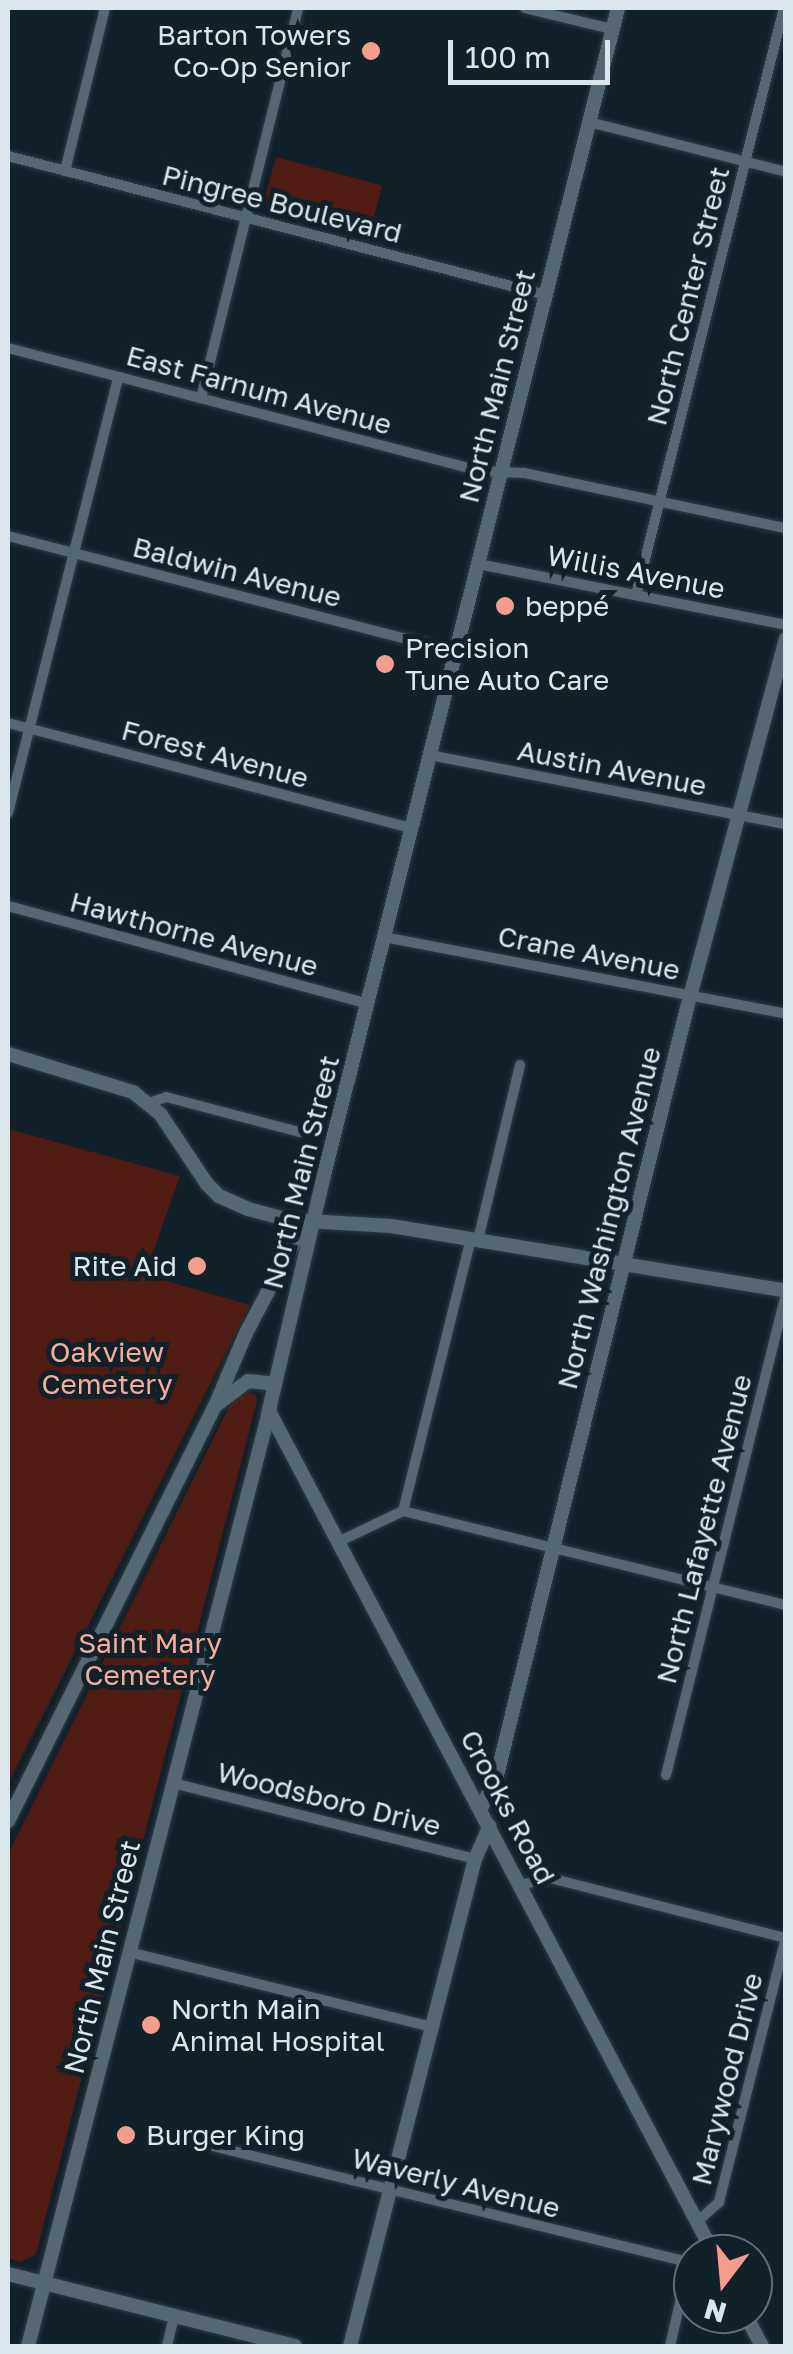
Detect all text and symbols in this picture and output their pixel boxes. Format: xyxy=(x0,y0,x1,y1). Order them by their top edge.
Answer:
place label: Barton Towers Co-Op Senior xyxy=(157,18,351,84)
scale bar xyxy=(453,20,616,82)
text: 100 m xyxy=(465,39,551,75)
marker: Barton Towers Co-Op Senior xyxy=(360,40,382,62)
street label: Pingree Boulevard xyxy=(159,158,405,250)
street label: North Center Street xyxy=(640,163,736,429)
street label: North Main Street xyxy=(452,266,542,506)
street label: East Farnum Avenue xyxy=(123,338,395,442)
street label: Baldwin Avenue xyxy=(129,530,345,614)
street label: Willis Avenue xyxy=(544,538,728,606)
place label: beppé xyxy=(525,589,609,623)
marker: beppé xyxy=(494,595,516,617)
place label: Precision Tune Auto Care xyxy=(405,631,609,697)
marker: Precision Tune Auto Care xyxy=(374,653,396,675)
street label: Forest Avenue xyxy=(118,713,312,795)
street label: Austin Avenue xyxy=(515,733,709,803)
street label: Hawthorne Avenue xyxy=(66,885,322,983)
street label: Crane Avenue xyxy=(495,919,683,987)
street label: North Washington Avenue xyxy=(550,1043,668,1393)
street label: North Main Street xyxy=(256,1052,346,1292)
place label: Rite Aid xyxy=(73,1249,177,1283)
marker: Rite Aid xyxy=(186,1255,208,1277)
park label: Oakview Cemetery xyxy=(41,1335,173,1401)
street label: North Lafayette Avenue xyxy=(649,1371,759,1687)
park label: Saint Mary Cemetery xyxy=(78,1626,222,1692)
street label: Crooks Road xyxy=(453,1724,563,1890)
street label: Woodsboro Drive xyxy=(214,1755,444,1843)
street label: North Main Street xyxy=(57,1837,147,2077)
street label: Marywood Drive xyxy=(684,1969,770,2189)
place label: North Main Animal Hospital xyxy=(171,1992,385,2058)
marker: North Main Animal Hospital xyxy=(140,2014,162,2036)
place label: Burger King xyxy=(146,2118,305,2152)
marker: Burger King xyxy=(115,2124,137,2146)
street label: Waverly Avenue xyxy=(348,2141,564,2225)
north arrow xyxy=(673,2234,773,2334)
text: N xyxy=(700,2293,730,2330)

